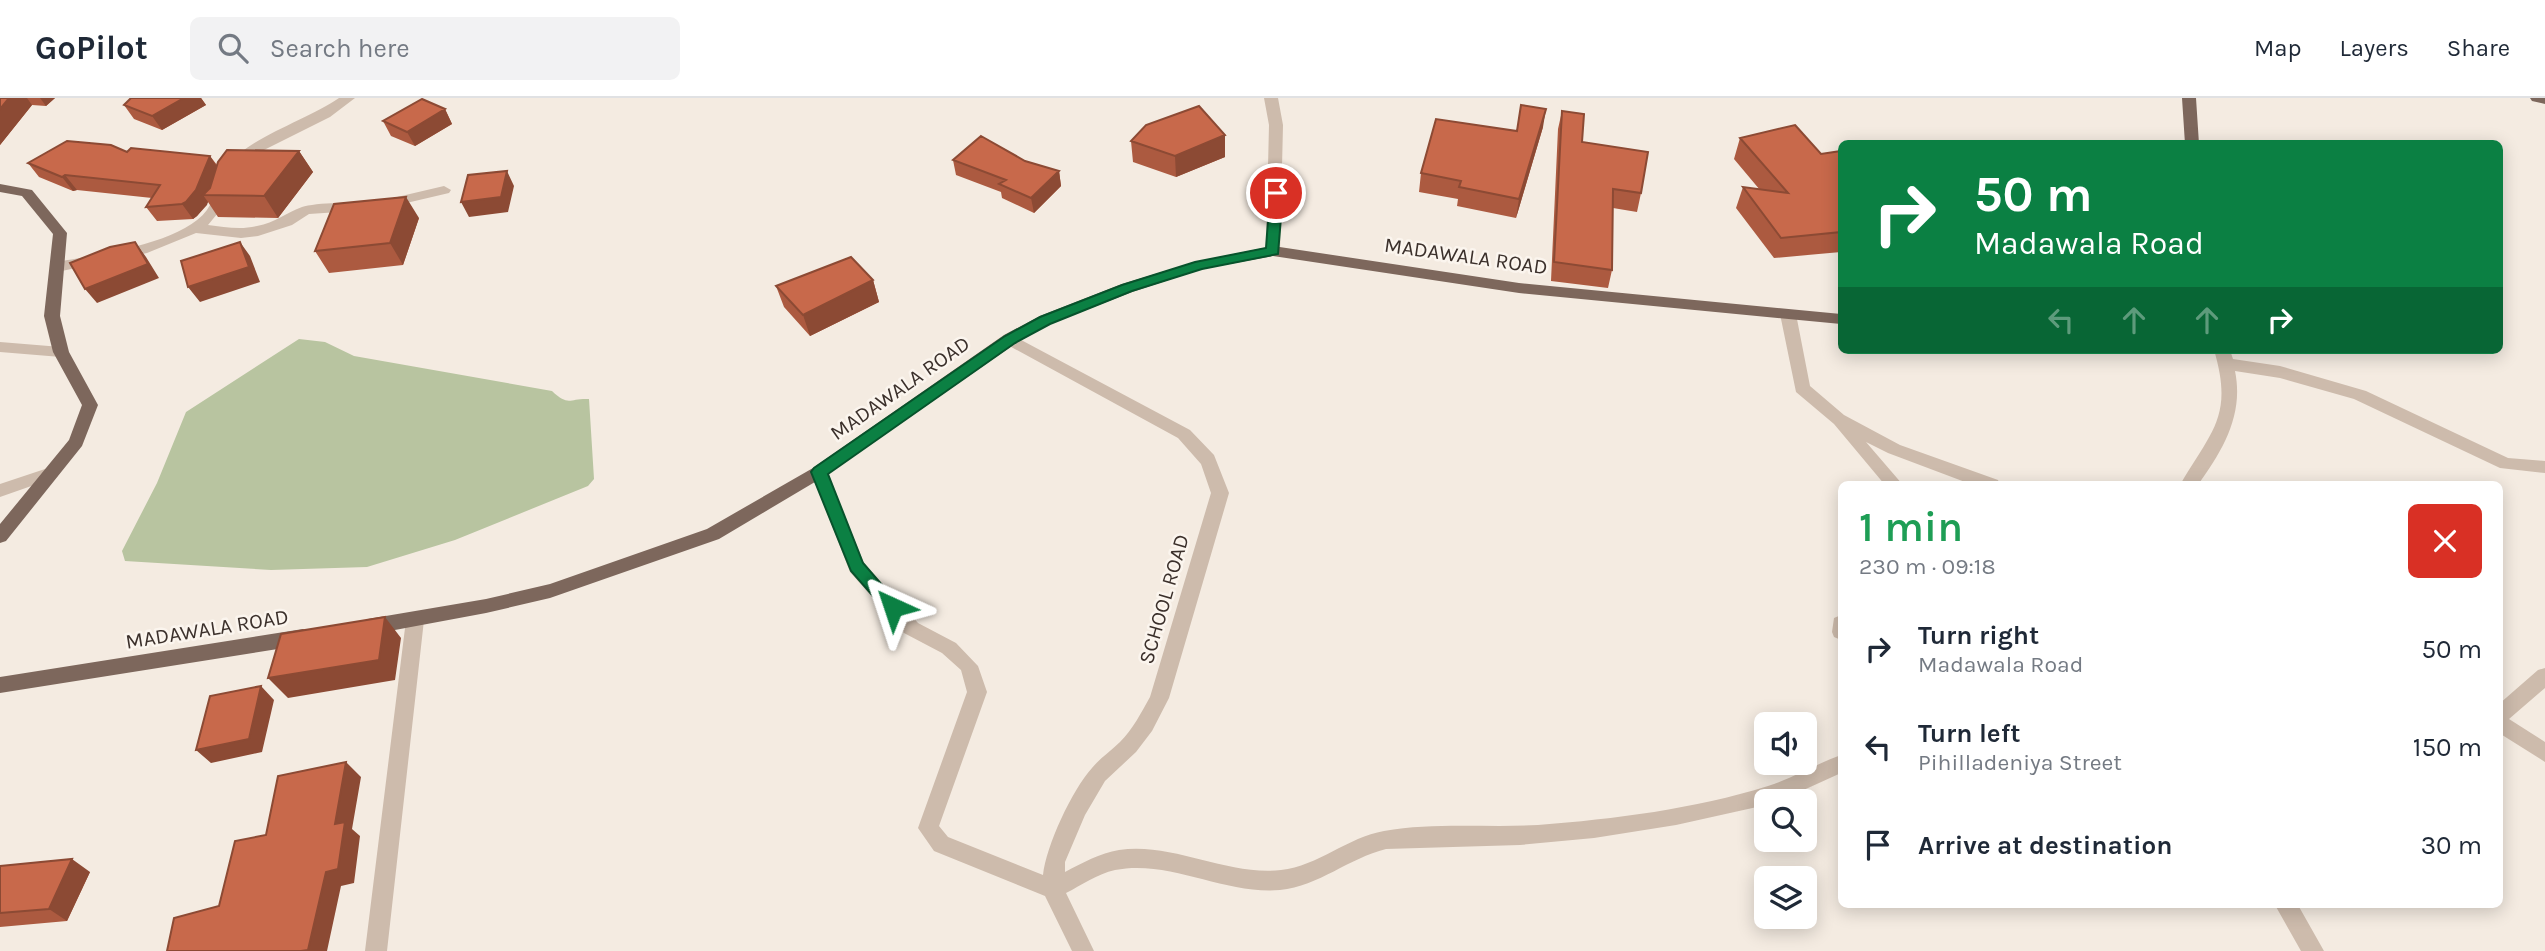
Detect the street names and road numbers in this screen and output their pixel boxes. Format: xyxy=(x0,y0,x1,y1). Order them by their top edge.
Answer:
street label: MADAWALA ROAD xyxy=(1383,233,1549,279)
street label: MADAWALA ROAD xyxy=(826,331,974,445)
street label: SCHOOL ROAD xyxy=(1134,531,1194,667)
street label: MADAWALA ROAD xyxy=(124,604,290,654)

